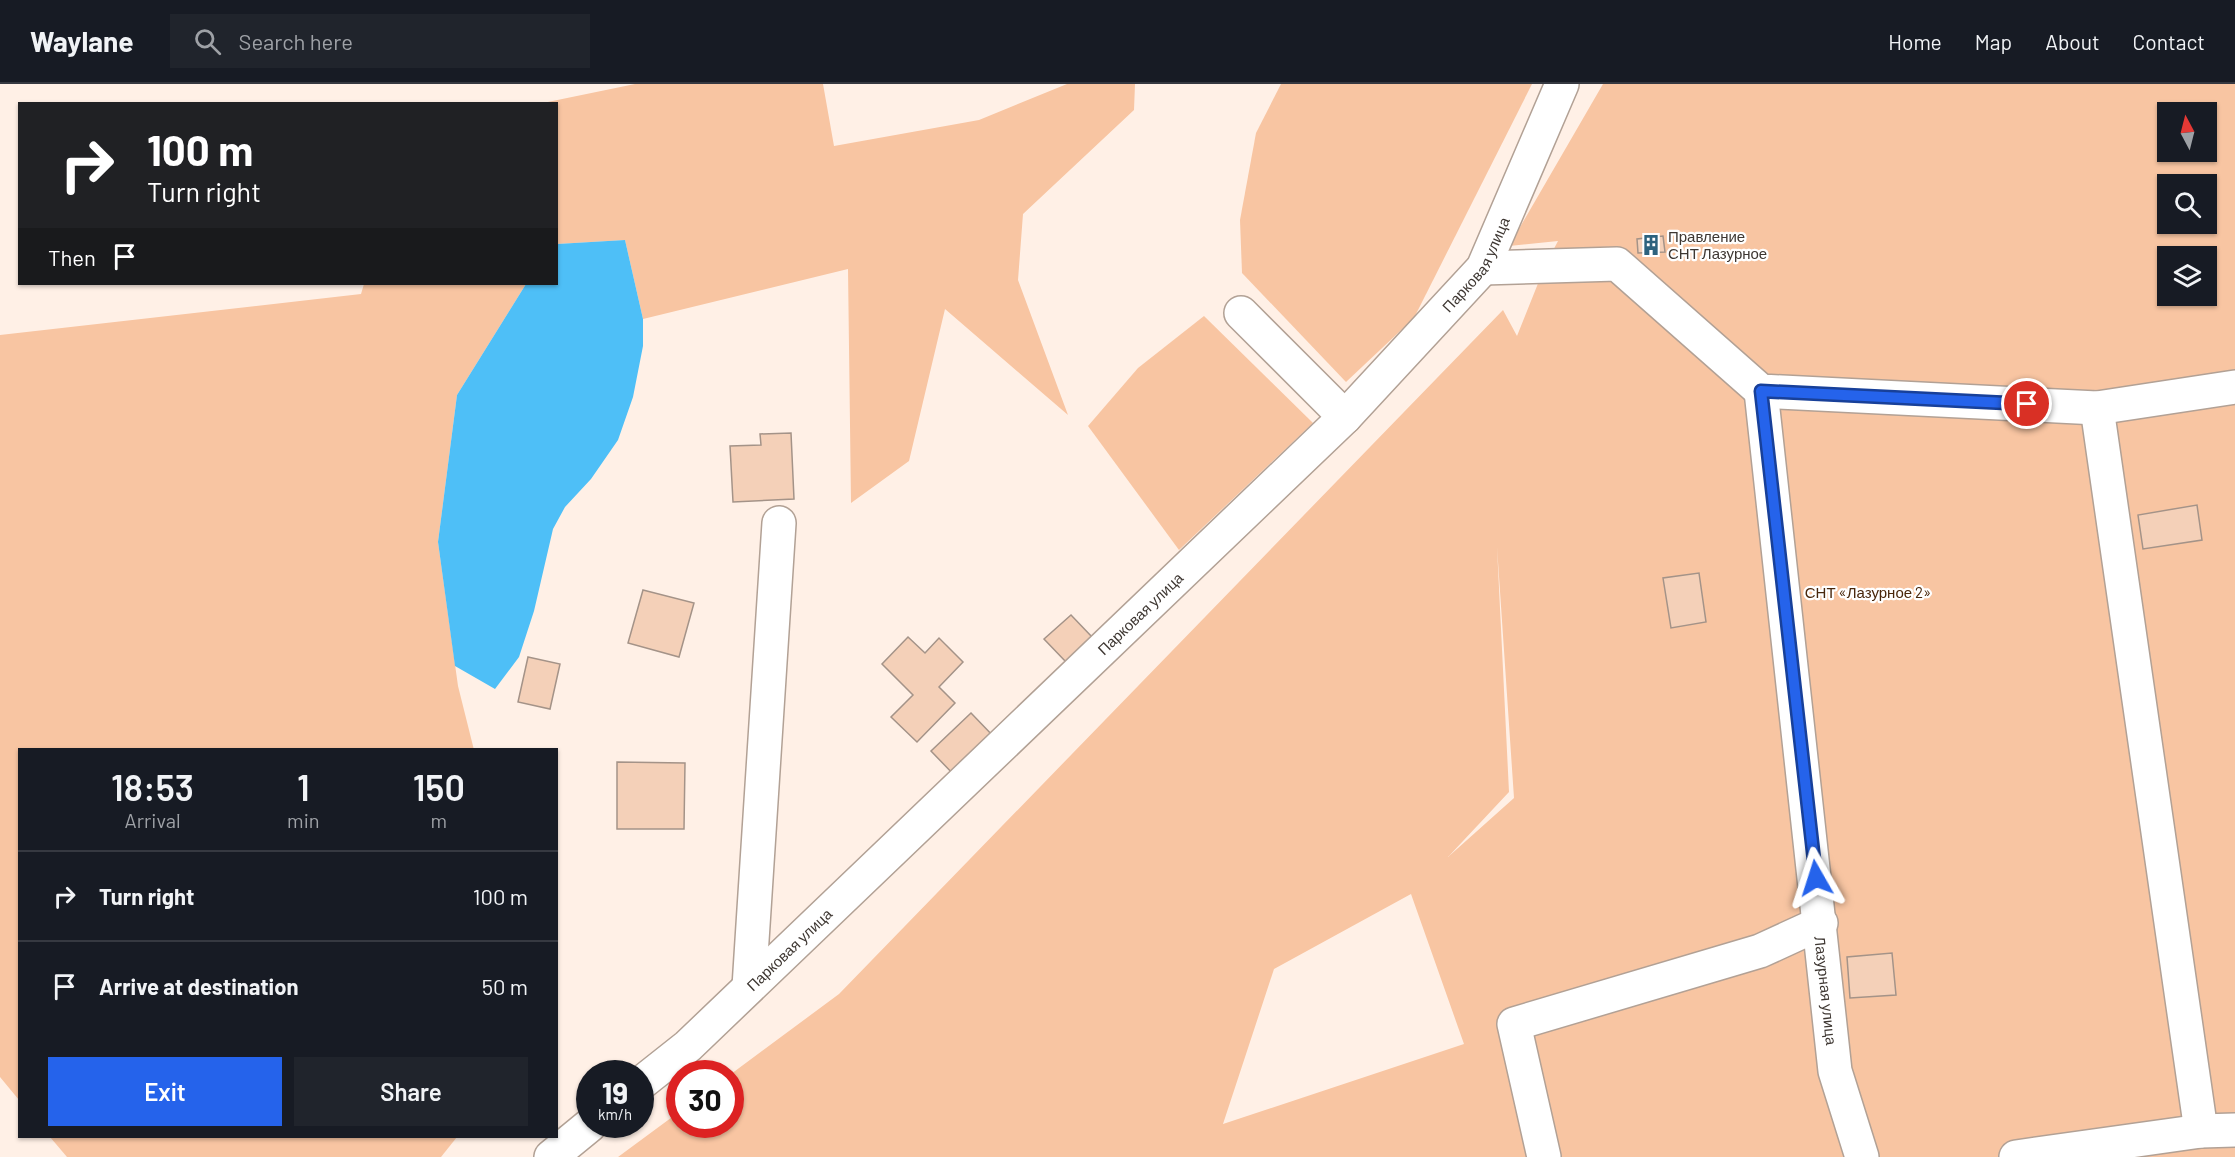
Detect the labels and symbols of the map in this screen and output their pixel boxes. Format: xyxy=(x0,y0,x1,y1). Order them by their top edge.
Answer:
north arrow xyxy=(2157,102,2217,162)
street label: Парковая улица xyxy=(1438,214,1513,316)
place label: Правление СНТ Лазурное xyxy=(1668,227,1767,262)
building icon: Правление СНТ Лазурное xyxy=(1639,233,1663,257)
pin xyxy=(2001,378,2052,429)
street label: Парковая улица xyxy=(1094,568,1187,658)
park label: СНТ «Лазурное 2» xyxy=(1805,583,1931,601)
position arrow xyxy=(1784,846,1848,910)
street label: Парковая улица xyxy=(743,904,836,994)
street label: Лазурная улица xyxy=(1811,935,1841,1047)
speed limit sign: 30 xyxy=(666,1060,744,1138)

